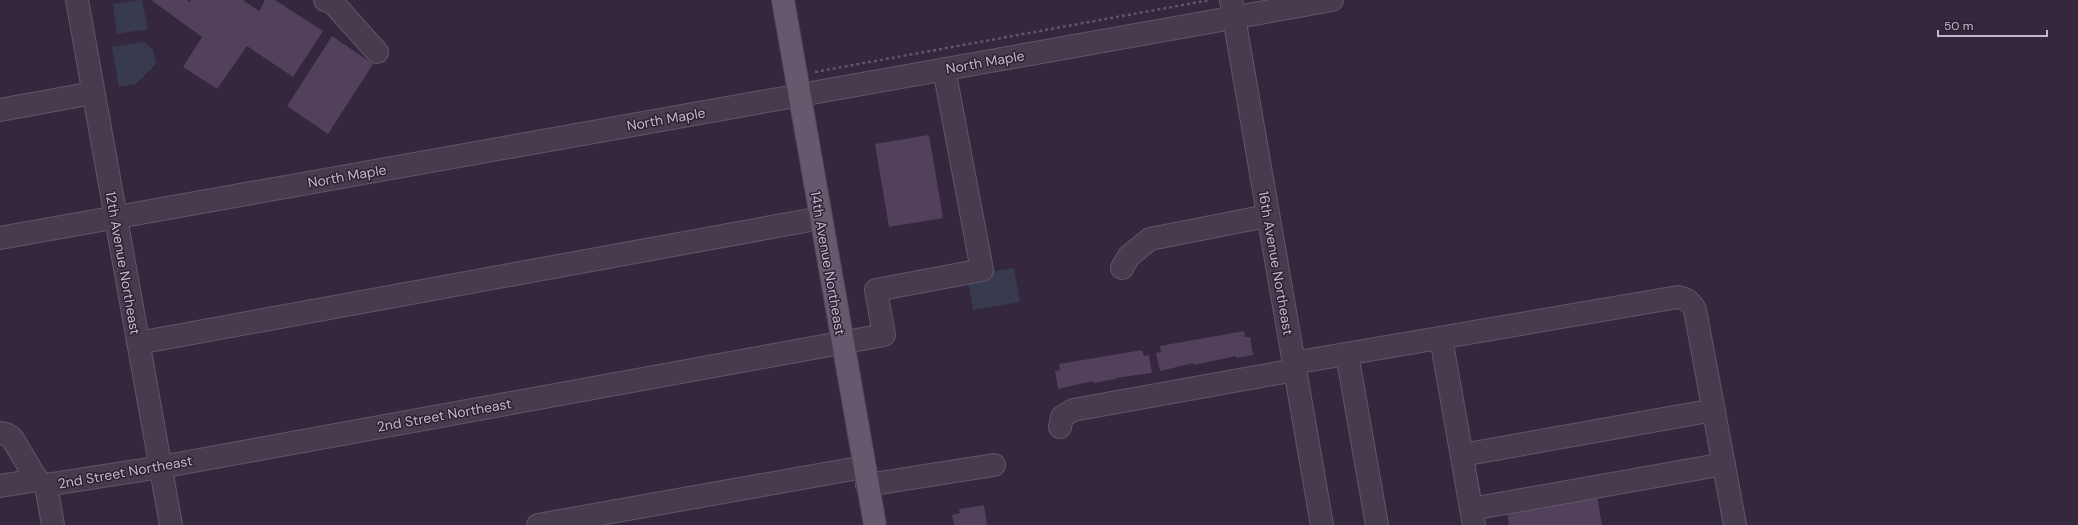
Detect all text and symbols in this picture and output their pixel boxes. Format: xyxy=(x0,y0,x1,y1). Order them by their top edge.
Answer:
scale bar xyxy=(1938,12,2047,38)
text: 50 m xyxy=(1944,18,1973,34)
street label: North Maple xyxy=(944,46,1026,78)
street label: North Maple xyxy=(625,103,707,135)
street label: North Maple xyxy=(306,160,388,192)
street label: 16th Avenue Northeast xyxy=(1254,189,1298,337)
street label: 12th Avenue Northeast xyxy=(102,190,144,336)
street label: 14th Avenue Northeast xyxy=(806,190,850,336)
street label: 2nd Street Northeast xyxy=(375,394,513,436)
street label: 2nd Street Northeast xyxy=(56,451,194,493)

